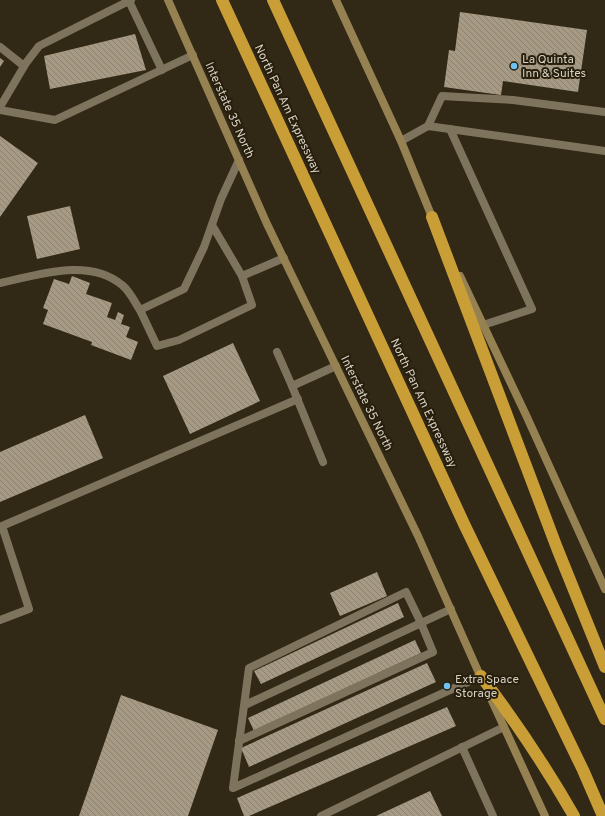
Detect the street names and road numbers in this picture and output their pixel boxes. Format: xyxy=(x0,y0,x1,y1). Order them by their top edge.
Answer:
street label: North Pan Am Expressway xyxy=(250,42,324,177)
street label: Interstate 35 North xyxy=(201,60,258,161)
street label: North Pan Am Expressway xyxy=(386,336,460,471)
street label: Interstate 35 North xyxy=(336,353,396,454)

